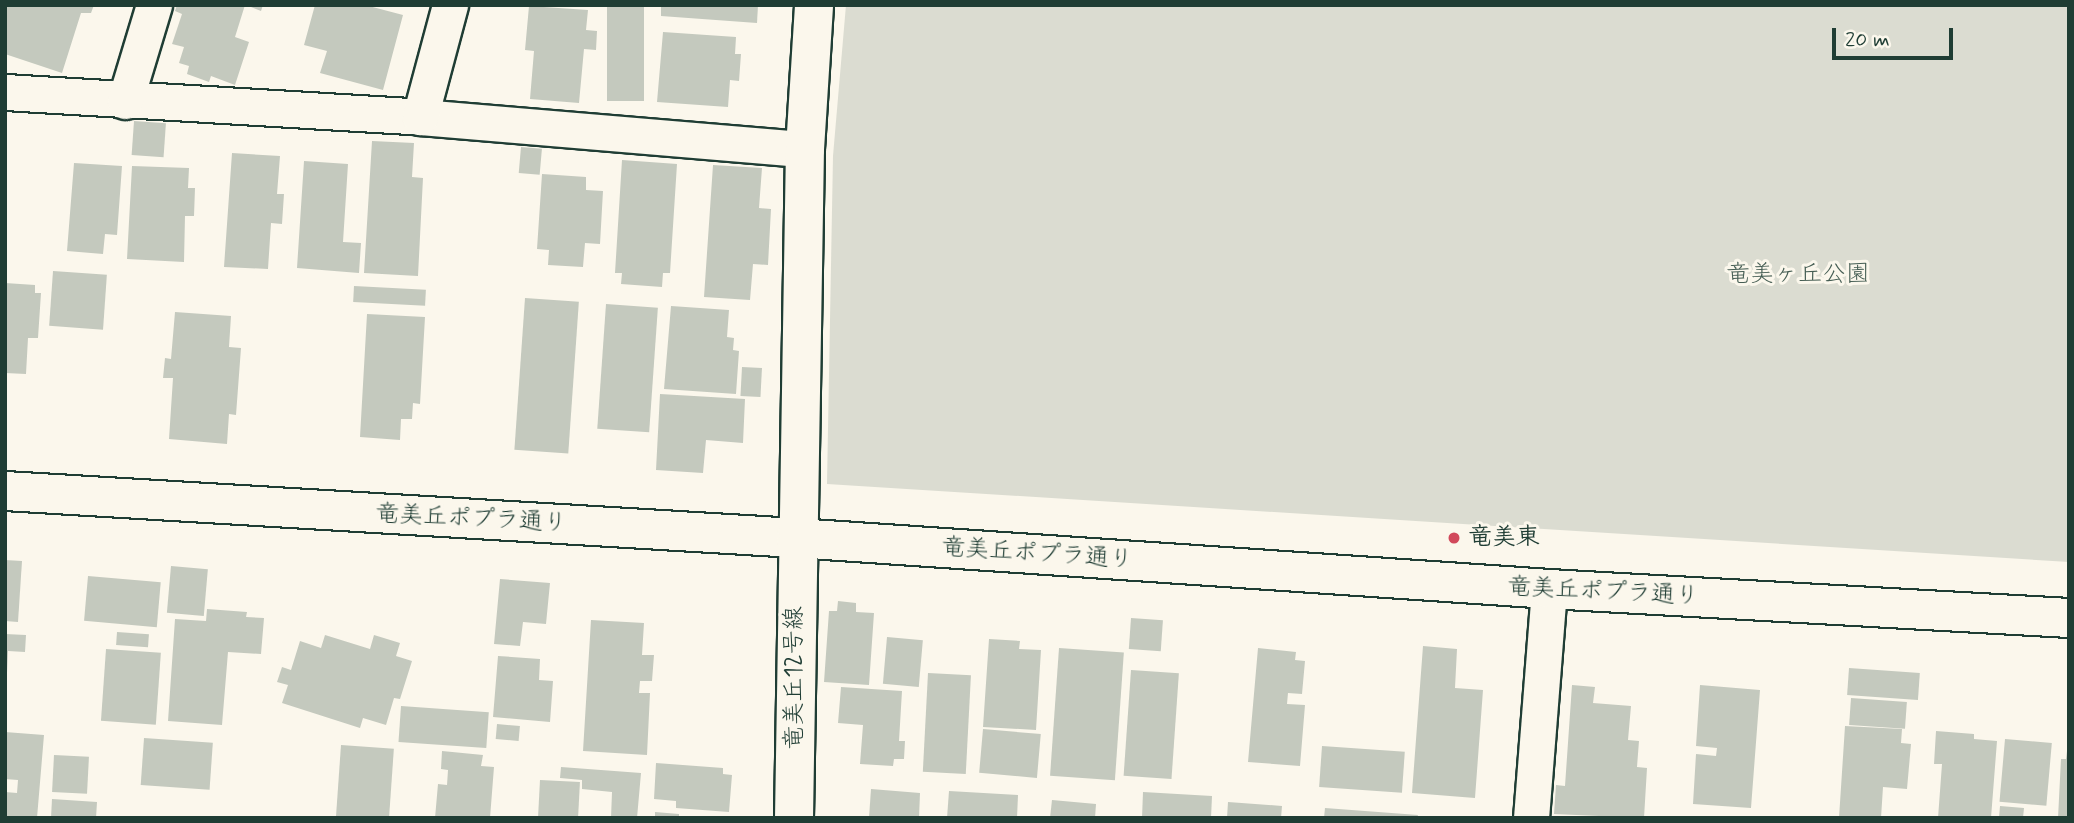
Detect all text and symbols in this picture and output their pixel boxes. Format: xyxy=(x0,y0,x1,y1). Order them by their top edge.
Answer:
scale bar xyxy=(1836,14,1957,58)
text: 20 m xyxy=(1845,26,1890,54)
park label: 竜美ヶ丘公園 xyxy=(1726,261,1870,289)
street label: 竜美丘ポプラ通り xyxy=(374,500,568,538)
place label: 竜美東 xyxy=(1468,524,1540,552)
marker: 竜美東 xyxy=(1446,530,1462,546)
street label: 竜美丘ポプラ通り xyxy=(940,533,1134,575)
street label: 竜美丘ポプラ通り xyxy=(1506,573,1700,611)
street label: 竜美丘12号線 xyxy=(781,606,809,750)

